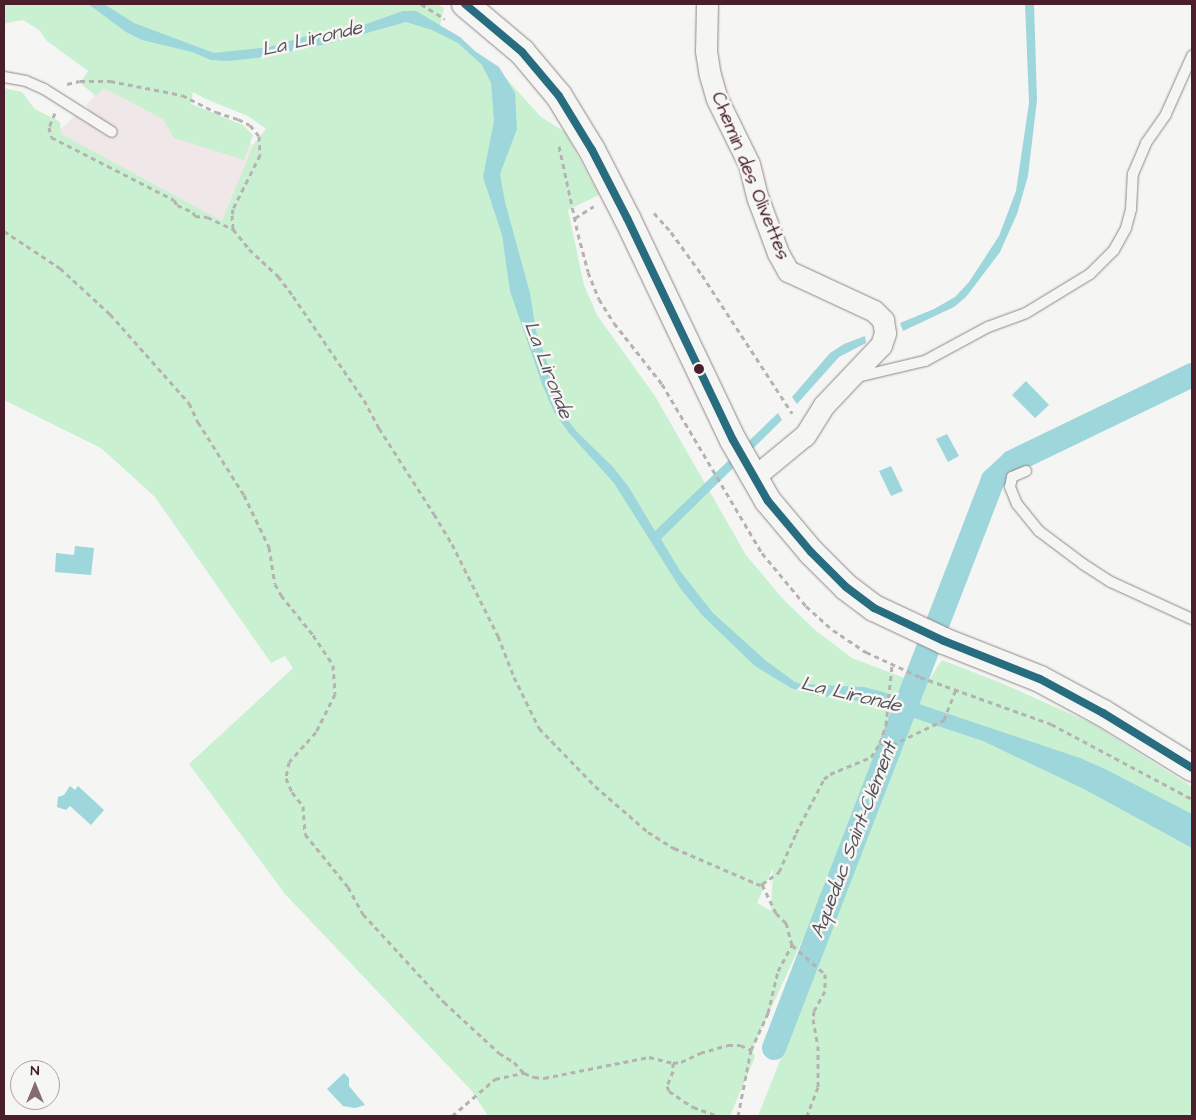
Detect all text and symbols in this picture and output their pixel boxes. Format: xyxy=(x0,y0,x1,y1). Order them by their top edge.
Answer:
water label: La Lironde xyxy=(259,16,365,62)
street label: Chemin des Olivettes xyxy=(706,89,794,263)
water label: La Lironde xyxy=(518,318,578,422)
unlabelled marker xyxy=(694,364,704,374)
water label: La Lironde xyxy=(798,672,904,718)
water label: Aqueduc Saint-Clément xyxy=(806,739,902,941)
north arrow xyxy=(10,1060,60,1110)
text: N xyxy=(31,1061,39,1081)

